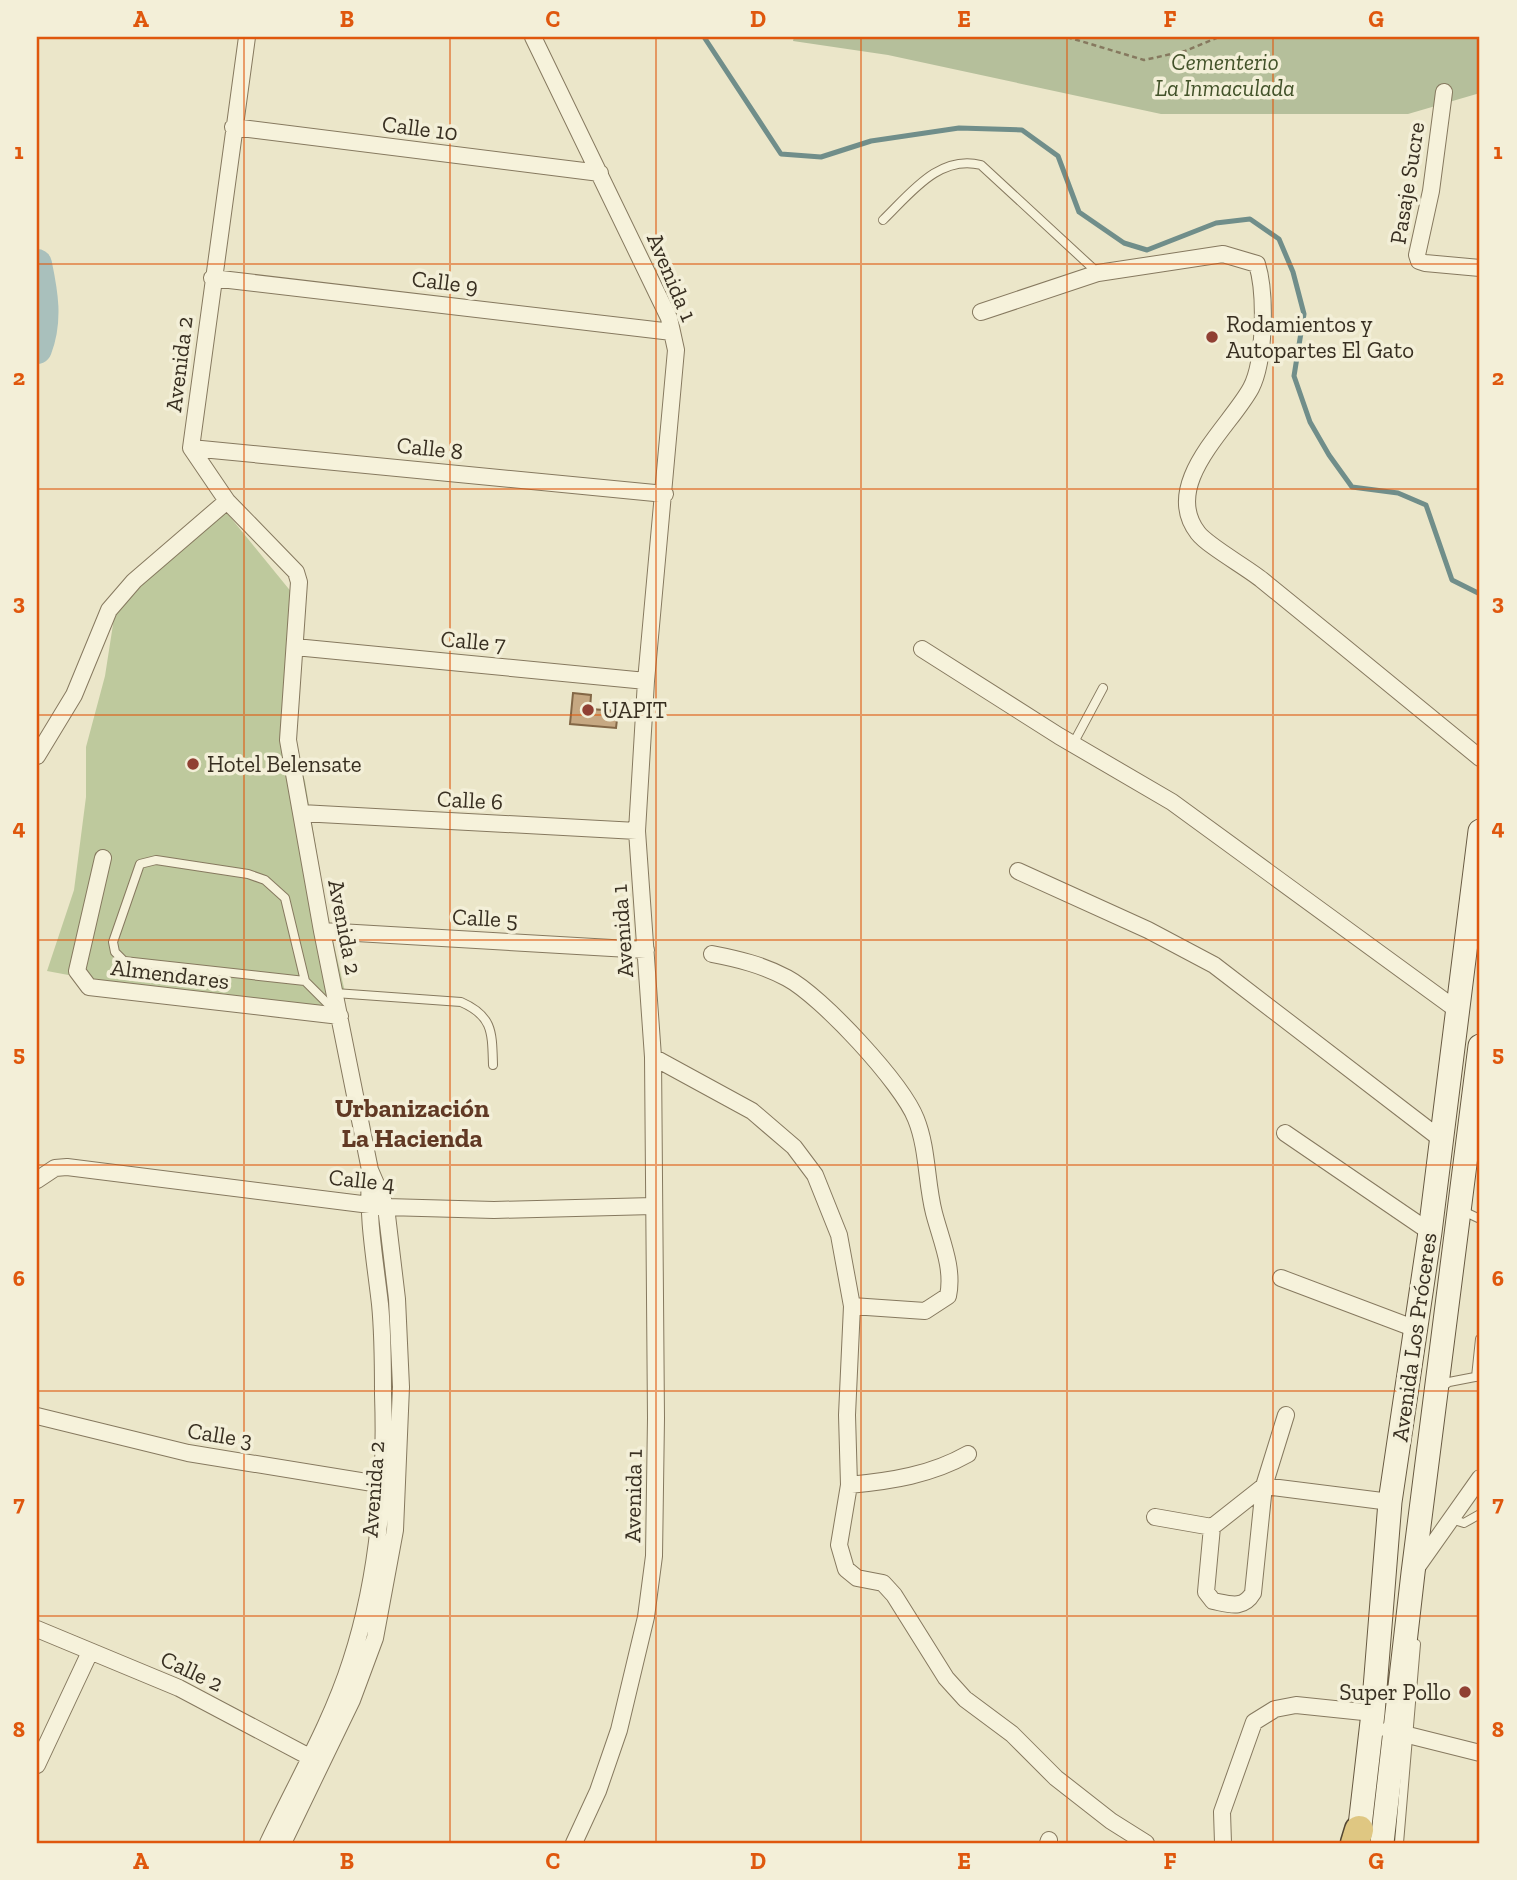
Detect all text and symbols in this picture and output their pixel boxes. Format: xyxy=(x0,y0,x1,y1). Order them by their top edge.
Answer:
text: A xyxy=(133,5,149,33)
text: B xyxy=(340,5,354,33)
text: C xyxy=(546,5,560,33)
text: D xyxy=(750,5,766,33)
text: E xyxy=(957,5,971,33)
text: F xyxy=(1163,5,1177,33)
text: G xyxy=(1368,5,1384,33)
park label: Cementerio La Inmaculada xyxy=(1155,48,1295,102)
street label: Calle 10 xyxy=(380,109,460,147)
street label: Pasaje Sucre xyxy=(1384,120,1430,246)
text: 1 xyxy=(14,137,24,165)
text: 1 xyxy=(1493,137,1503,165)
street label: Avenida 1 xyxy=(641,229,703,326)
street label: Calle 9 xyxy=(410,264,480,300)
place label: Rodamientos y Autopartes El Gato xyxy=(1226,310,1414,364)
street label: Avenida 2 xyxy=(159,314,199,414)
marker: Rodamientos y Autopartes El Gato xyxy=(1204,329,1220,345)
text: 2 xyxy=(13,363,25,391)
text: 2 xyxy=(1492,363,1504,391)
street label: Calle 8 xyxy=(395,431,465,465)
text: 3 xyxy=(13,588,25,616)
text: 3 xyxy=(1492,588,1504,616)
street label: Calle 7 xyxy=(439,624,507,658)
place label: UAPIT xyxy=(602,696,667,724)
marker: UAPIT xyxy=(580,702,596,718)
place label: Hotel Belensate xyxy=(207,750,362,778)
marker: Hotel Belensate xyxy=(185,756,201,772)
street label: Calle 6 xyxy=(436,784,504,816)
text: 4 xyxy=(12,813,26,841)
text: 4 xyxy=(1491,813,1505,841)
street label: Avenida 2 xyxy=(322,877,368,977)
street label: Avenida 1 xyxy=(605,883,639,979)
street label: Calle 5 xyxy=(451,902,519,934)
street label: Almendares xyxy=(109,953,231,995)
text: 5 xyxy=(13,1039,25,1067)
text: 5 xyxy=(1492,1039,1504,1067)
district label: Urbanización La Hacienda xyxy=(335,1092,490,1154)
street label: Calle 4 xyxy=(327,1163,397,1197)
street label: Avenida Los Próceres xyxy=(1385,1231,1443,1443)
text: 6 xyxy=(13,1264,25,1292)
text: 6 xyxy=(1492,1264,1504,1292)
street label: Calle 3 xyxy=(185,1416,255,1454)
street label: Avenida 2 xyxy=(356,1440,390,1538)
street label: Avenida 1 xyxy=(618,1449,648,1543)
text: 7 xyxy=(13,1489,25,1517)
text: 7 xyxy=(1492,1489,1504,1517)
street label: Calle 2 xyxy=(156,1644,228,1698)
place label: Super Pollo xyxy=(1339,1678,1451,1706)
marker: Super Pollo xyxy=(1457,1684,1473,1700)
text: 8 xyxy=(13,1715,25,1743)
text: 8 xyxy=(1492,1715,1504,1743)
text: A xyxy=(133,1847,149,1875)
text: B xyxy=(340,1847,354,1875)
text: C xyxy=(546,1847,560,1875)
text: D xyxy=(750,1847,766,1875)
text: E xyxy=(957,1847,971,1875)
text: F xyxy=(1163,1847,1177,1875)
text: G xyxy=(1368,1847,1384,1875)

